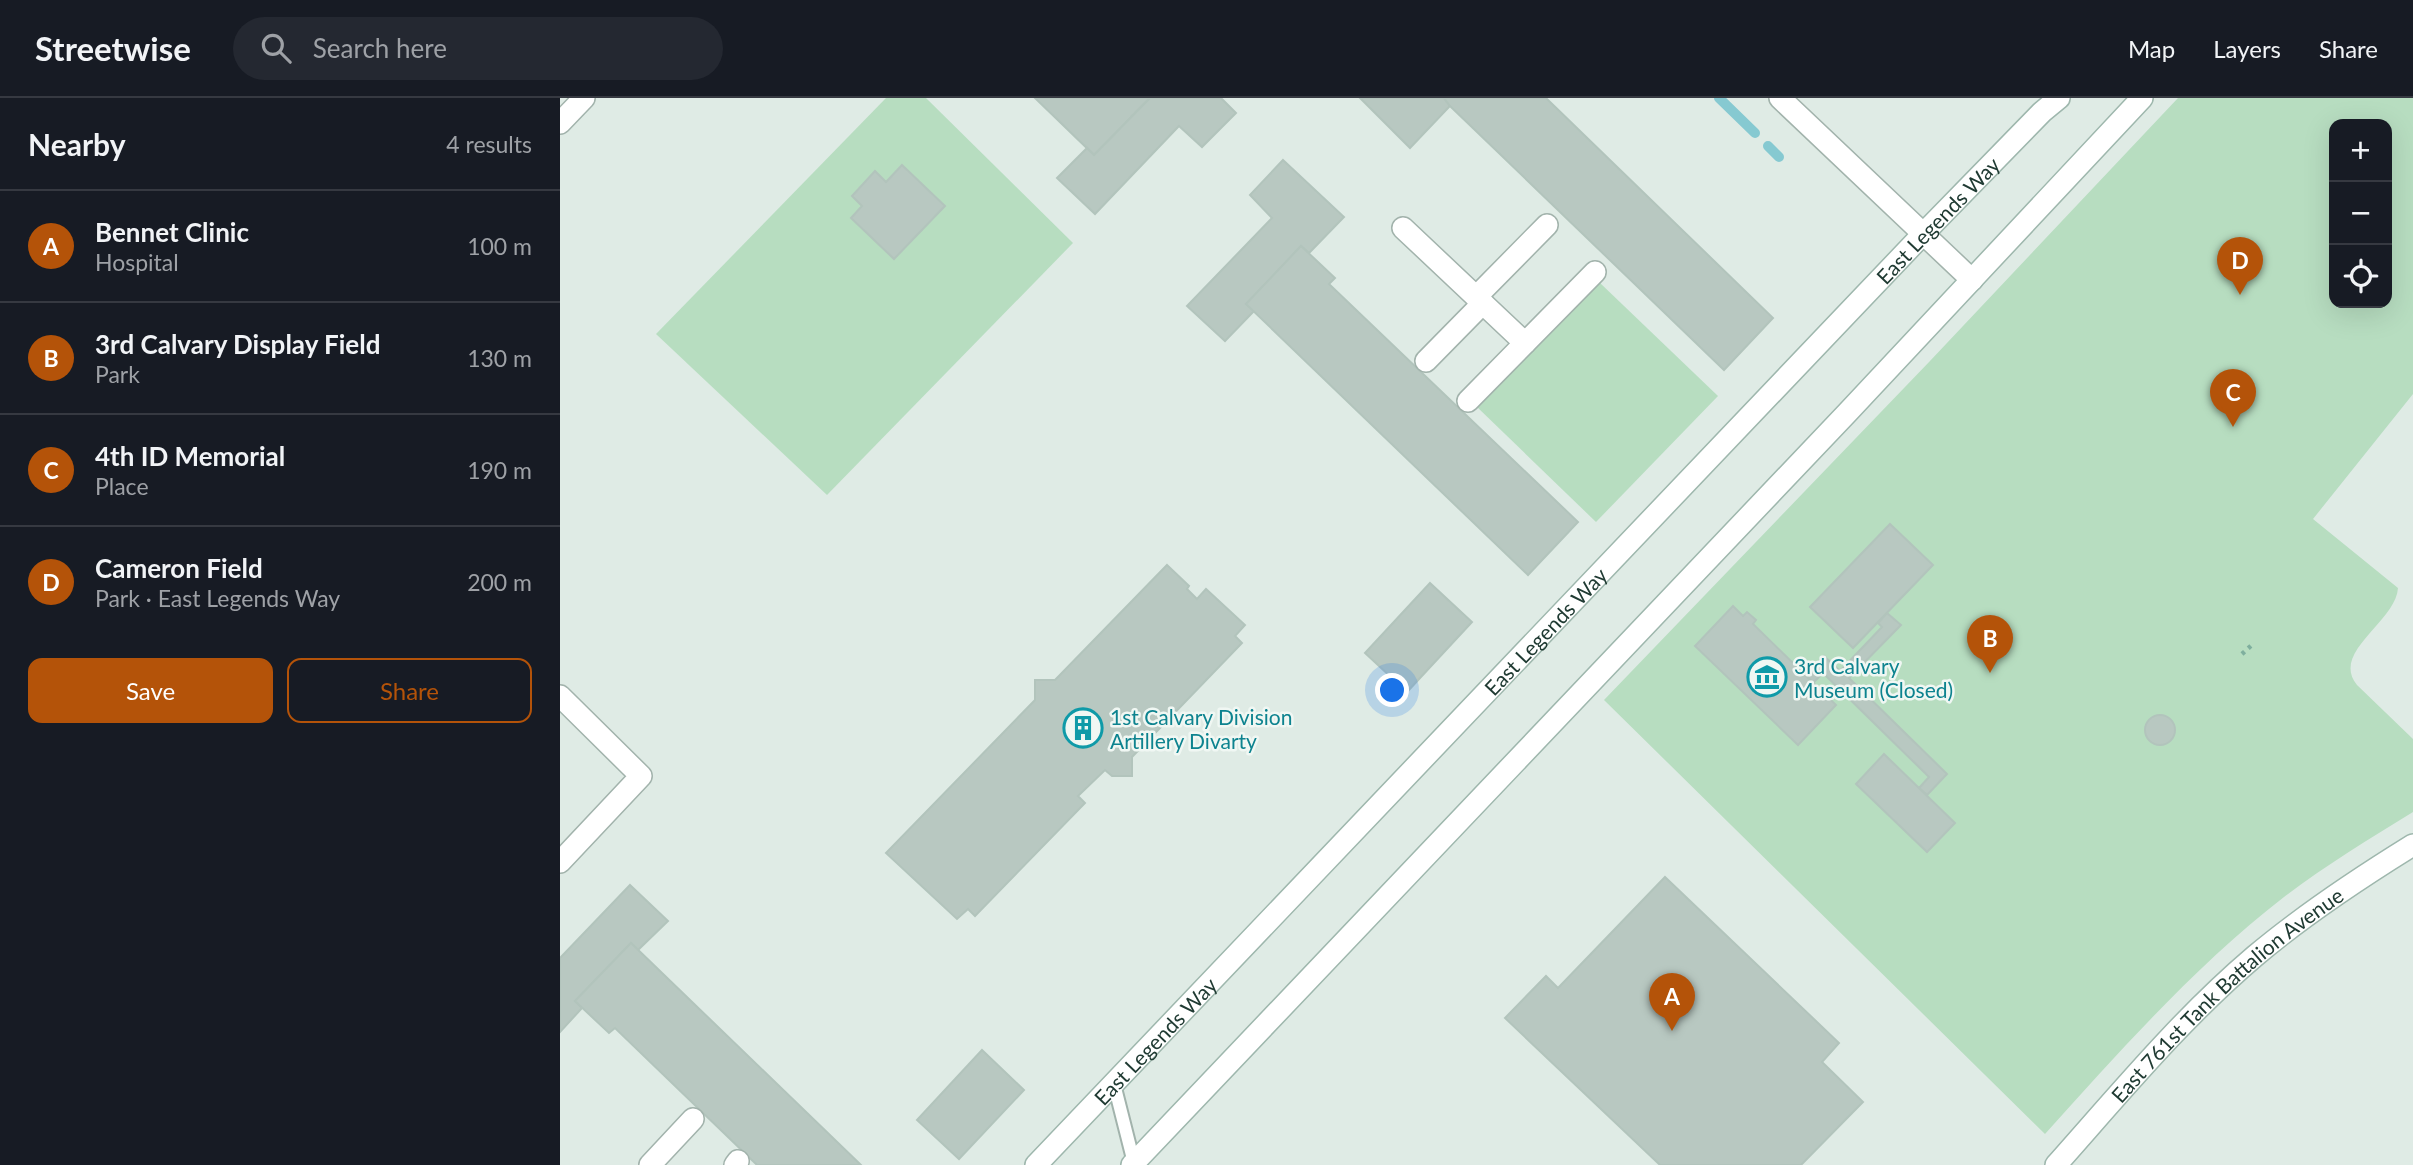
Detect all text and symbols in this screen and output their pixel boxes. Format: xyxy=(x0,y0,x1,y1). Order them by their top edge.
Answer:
search box xyxy=(233,17,723,80)
text: Streetwise xyxy=(35,28,191,68)
icon: search xyxy=(257,29,295,67)
text: Search here xyxy=(313,32,447,64)
text: Map xyxy=(2128,34,2175,63)
text: Layers xyxy=(2213,34,2281,63)
text: Share xyxy=(2319,34,2378,63)
map controls xyxy=(2329,119,2392,308)
button: + xyxy=(2329,119,2392,182)
text: Nearby xyxy=(28,126,126,162)
text: 4 results xyxy=(446,130,532,158)
street label: East Legends Way xyxy=(1870,151,2004,288)
button: − xyxy=(2329,182,2392,245)
text: Bennet Clinic xyxy=(95,216,249,248)
text: A xyxy=(43,232,59,260)
text: 100 m xyxy=(467,232,532,260)
pin: D xyxy=(2217,237,2263,295)
button: locate xyxy=(2329,245,2392,308)
text: Hospital xyxy=(95,248,179,276)
text: 3rd Calvary Display Field xyxy=(95,328,380,360)
text: B xyxy=(43,344,59,372)
text: 130 m xyxy=(467,344,532,372)
text: Park xyxy=(95,360,140,388)
pin: C xyxy=(2210,369,2256,427)
text: 4th ID Memorial xyxy=(95,440,285,472)
text: C xyxy=(43,456,59,484)
text: 190 m xyxy=(467,456,532,484)
text: Place xyxy=(95,472,149,500)
text: Cameron Field xyxy=(95,552,263,584)
street label: East Legends Way xyxy=(1479,562,1612,700)
text: D xyxy=(42,568,60,596)
text: 200 m xyxy=(467,568,532,596)
text: Park · East Legends Way xyxy=(95,584,340,612)
pin: B xyxy=(1967,615,2013,673)
place label: 3rd Calvary Museum (Closed) xyxy=(1794,653,1953,702)
museum icon: 3rd Calvary Museum (Closed) xyxy=(1746,656,1788,698)
button: Save xyxy=(28,658,273,723)
button: Share xyxy=(287,658,532,723)
your location xyxy=(1375,673,1409,707)
place label: 1st Calvary Division Artillery Divarty xyxy=(1110,704,1292,753)
building icon: 1st Calvary Division Artillery Divarty xyxy=(1062,707,1104,749)
street label: East 761st Tank Battalion Avenue xyxy=(2105,882,2347,1107)
street label: East Legends Way xyxy=(1088,971,1221,1109)
pin: A xyxy=(1649,973,1695,1031)

